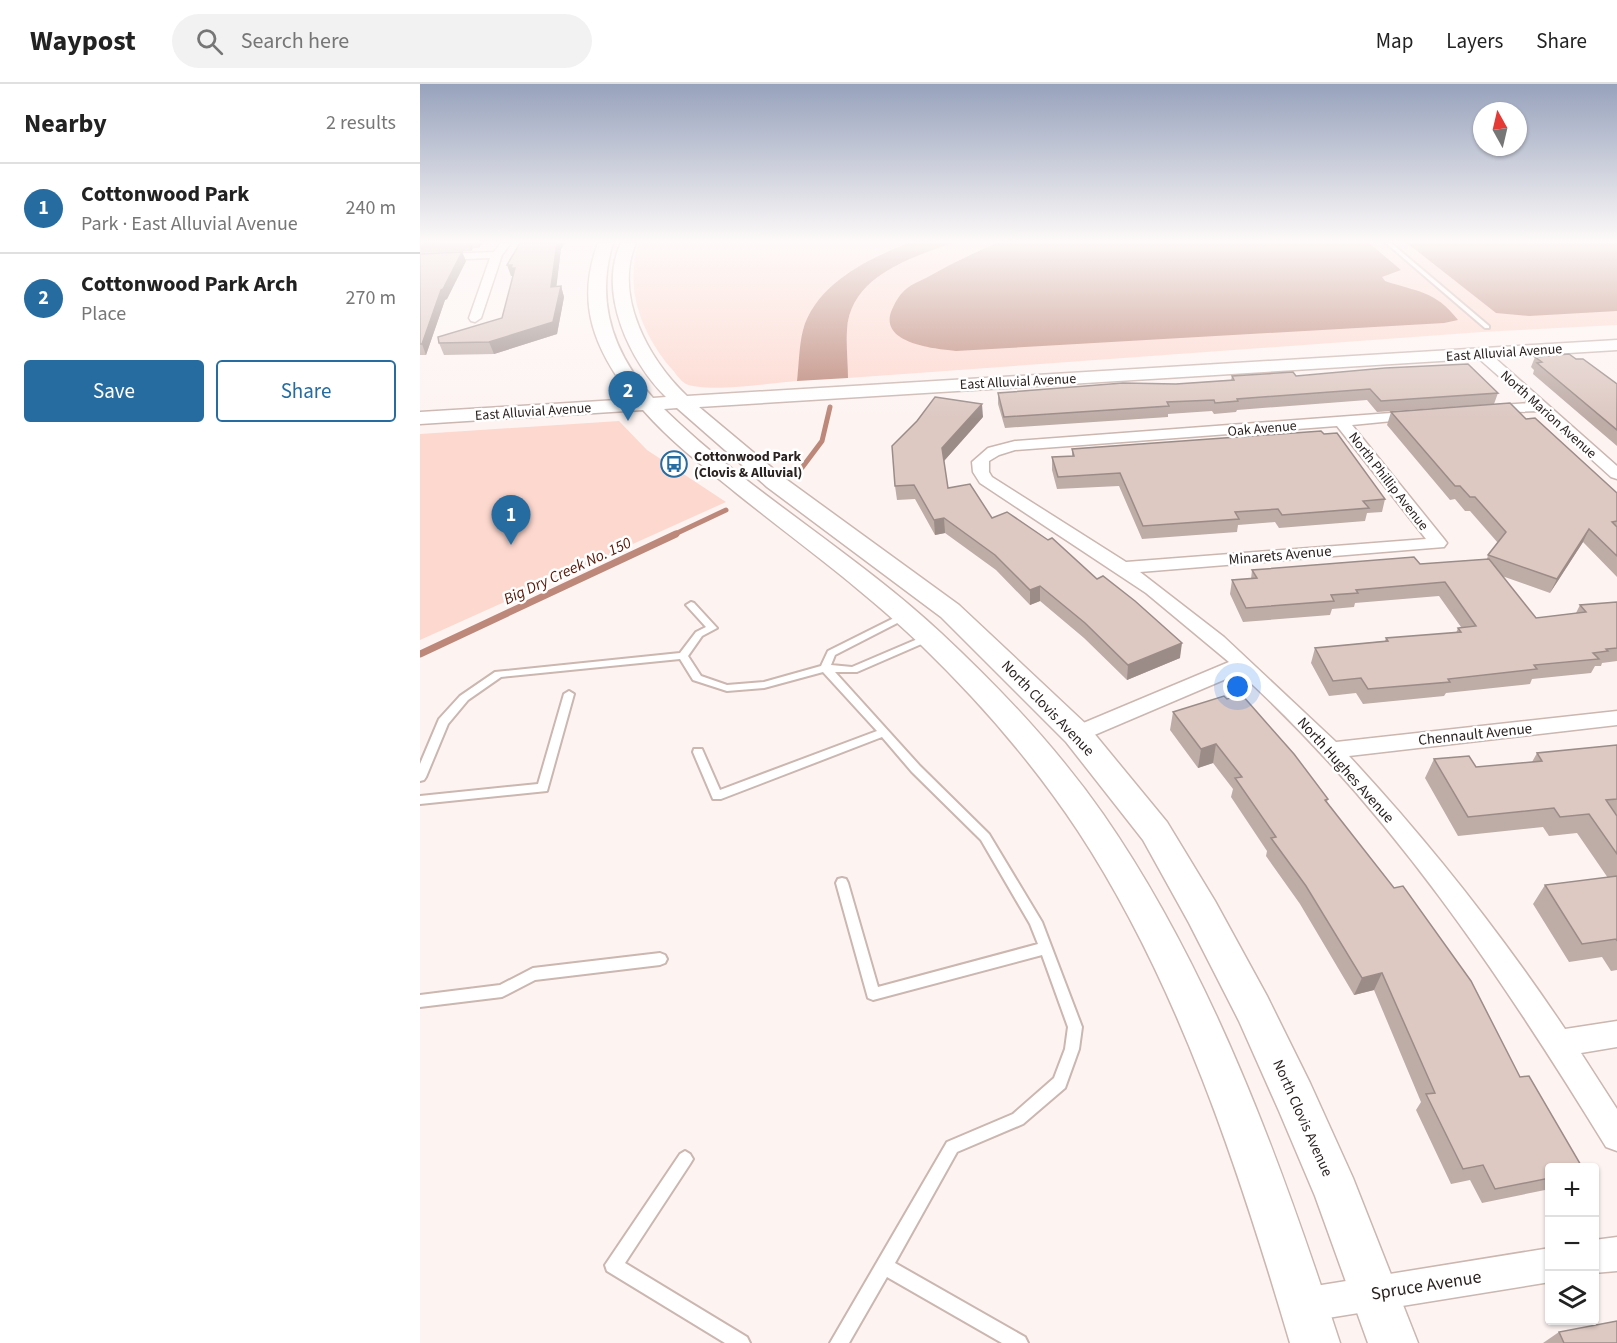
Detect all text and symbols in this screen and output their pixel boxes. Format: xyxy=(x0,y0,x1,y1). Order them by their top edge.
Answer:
search box xyxy=(172,14,592,68)
text: Waypost xyxy=(30,21,136,61)
icon: search xyxy=(193,25,226,58)
text: Search here xyxy=(241,25,349,57)
text: Map xyxy=(1376,26,1413,56)
text: Layers xyxy=(1446,26,1503,56)
text: Share xyxy=(1536,26,1587,56)
north arrow xyxy=(1473,102,1527,156)
text: Nearby xyxy=(24,105,107,142)
text: 2 results xyxy=(326,109,396,137)
text: Cottonwood Park xyxy=(81,178,249,210)
text: 1 xyxy=(38,194,49,222)
text: 240 m xyxy=(346,194,396,222)
text: Park · East Alluvial Avenue xyxy=(81,210,298,238)
text: Cottonwood Park Arch xyxy=(81,268,298,300)
text: 2 xyxy=(38,284,49,312)
text: 270 m xyxy=(346,284,396,312)
text: Place xyxy=(81,300,126,328)
street label: East Alluvial Avenue xyxy=(1445,339,1563,367)
button: Save xyxy=(24,360,204,422)
button: Share xyxy=(216,360,396,422)
street label: North Marion Avenue xyxy=(1496,366,1601,463)
street label: East Alluvial Avenue xyxy=(959,369,1077,395)
pin: 2 xyxy=(608,372,648,421)
street label: East Alluvial Avenue xyxy=(474,398,592,426)
street label: Oak Avenue xyxy=(1227,416,1297,442)
street label: North Phillip Avenue xyxy=(1343,428,1433,535)
place label: Cottonwood Park (Clovis & Alluvial) xyxy=(694,447,802,483)
bus stop icon: Cottonwood Park (Clovis & Alluvial) xyxy=(659,449,689,479)
pin: 1 xyxy=(492,496,530,545)
water label: Big Dry Creek No. 150 xyxy=(500,532,635,610)
street label: Minarets Avenue xyxy=(1228,541,1332,570)
street label: North Clovis Avenue xyxy=(996,656,1099,761)
your location xyxy=(1223,672,1252,701)
street label: North Hughes Avenue xyxy=(1292,713,1399,828)
street label: Chennault Avenue xyxy=(1417,718,1533,751)
street label: North Clovis Avenue xyxy=(1267,1056,1338,1180)
map controls xyxy=(1545,1163,1599,1325)
button: + xyxy=(1545,1163,1599,1217)
button: − xyxy=(1545,1217,1599,1271)
street label: Spruce Avenue xyxy=(1369,1264,1483,1307)
button: layers xyxy=(1545,1271,1599,1325)

